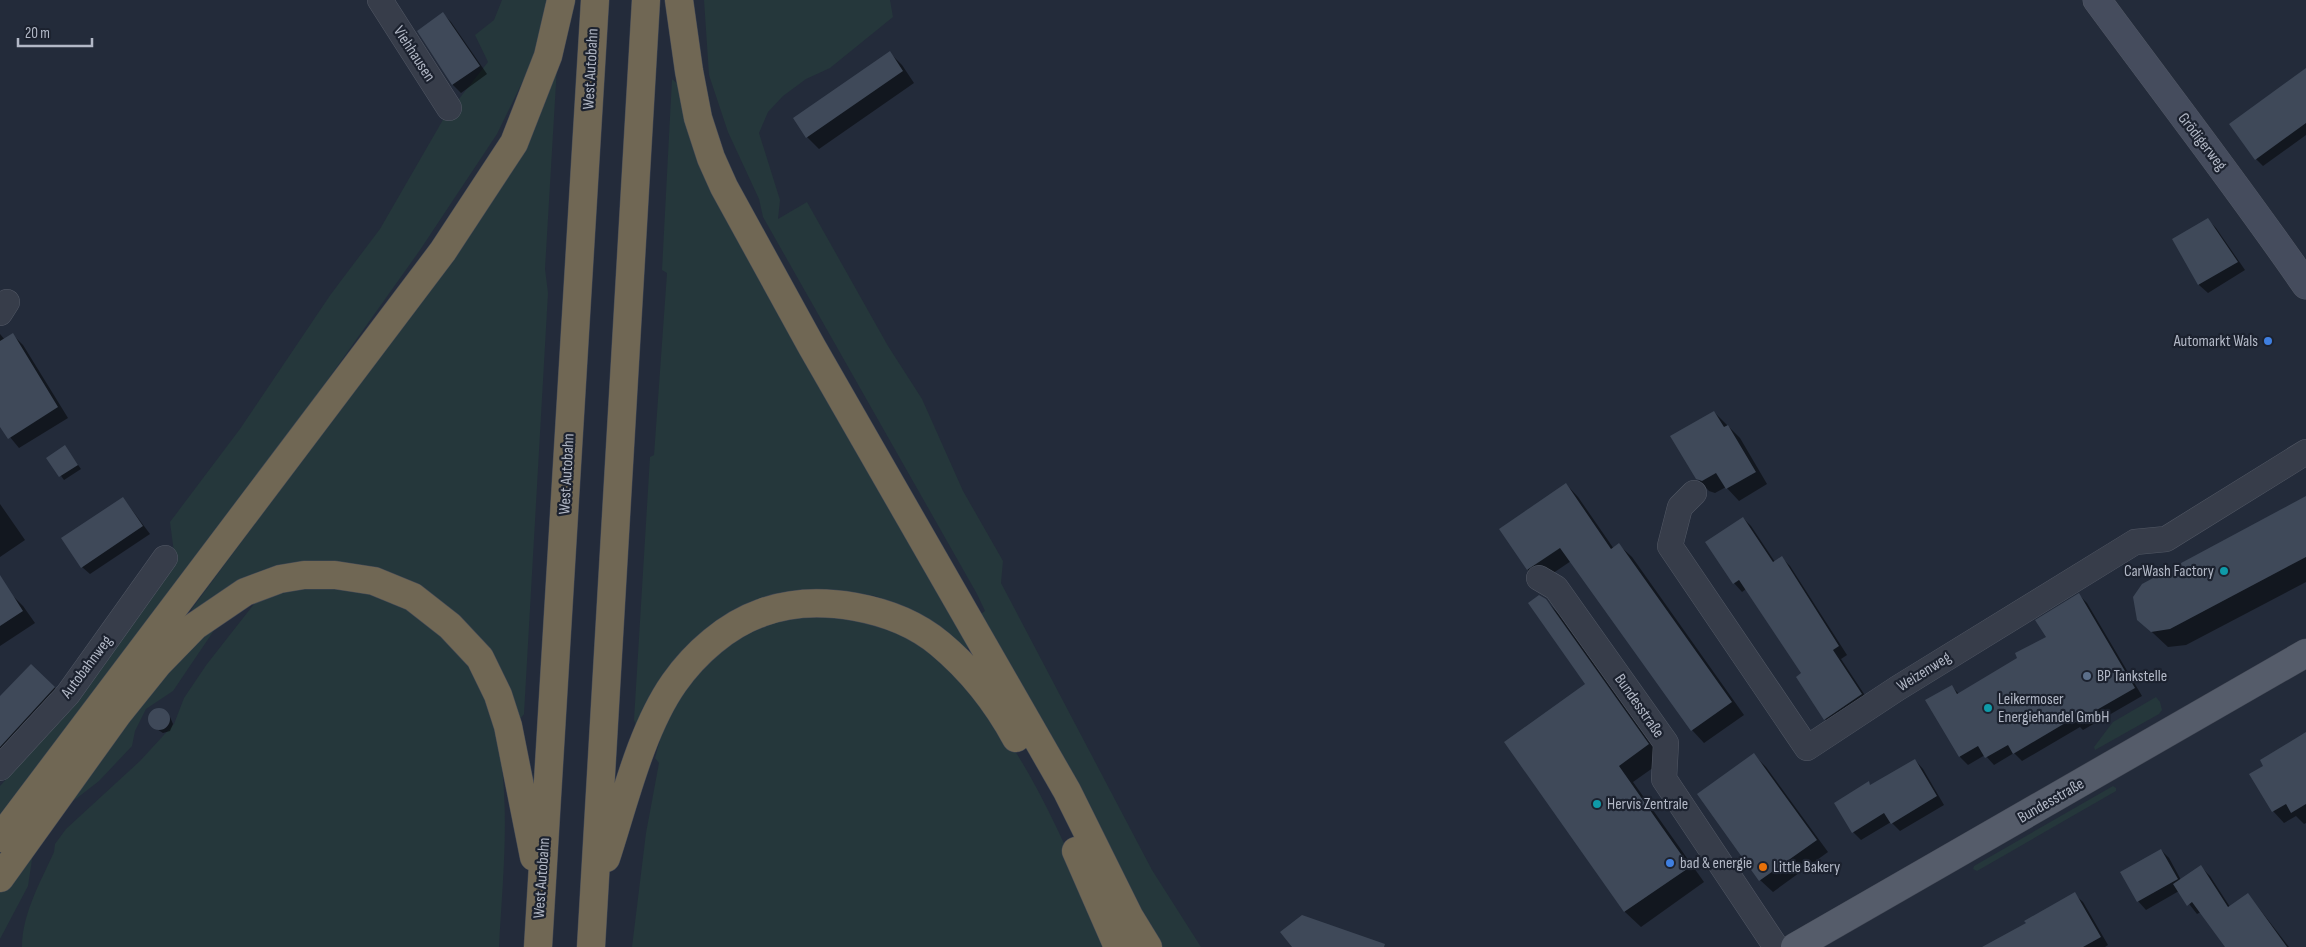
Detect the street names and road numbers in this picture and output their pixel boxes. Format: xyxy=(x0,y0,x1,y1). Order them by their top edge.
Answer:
street label: Viehhausen xyxy=(389,23,439,85)
street label: West Autobahn xyxy=(579,28,603,110)
street label: Grödigerweg xyxy=(2174,109,2230,175)
street label: West Autobahn xyxy=(555,433,579,515)
street label: Autobahnweg xyxy=(57,632,117,703)
street label: Weizenweg xyxy=(1893,648,1955,696)
street label: Bundesstraße xyxy=(1610,670,1668,742)
street label: Bundesstraße xyxy=(2014,774,2088,828)
street label: West Autobahn xyxy=(530,837,554,919)

